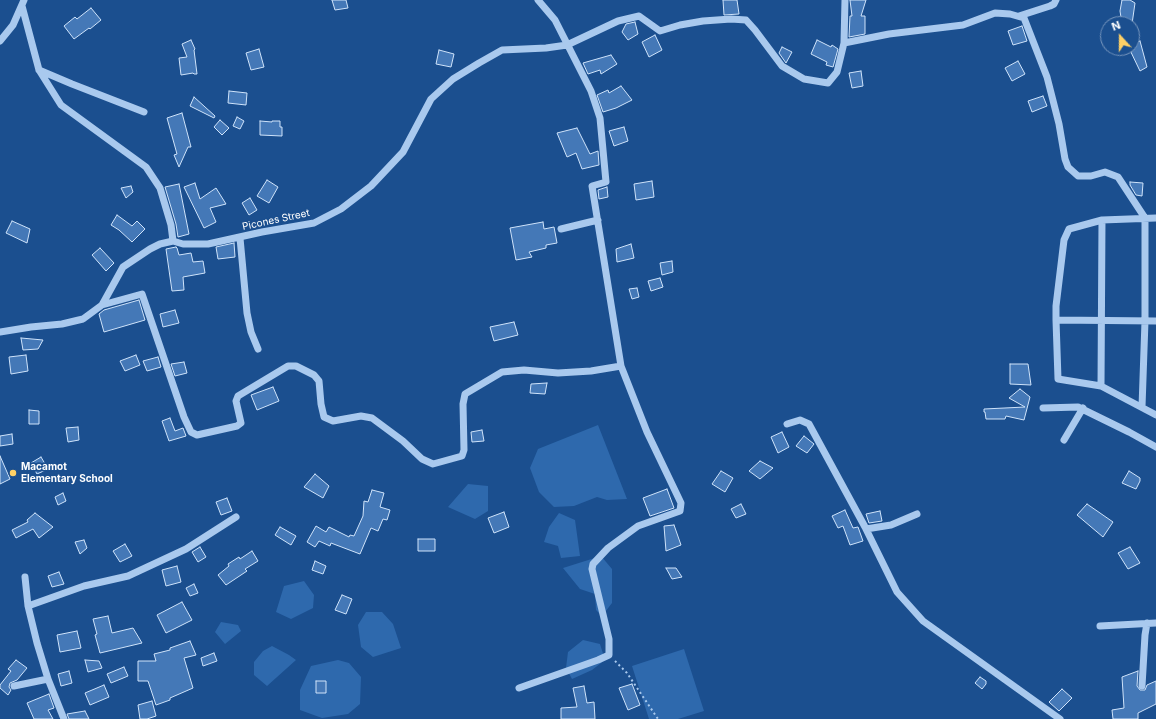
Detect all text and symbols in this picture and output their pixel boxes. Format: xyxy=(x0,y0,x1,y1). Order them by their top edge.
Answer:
north arrow xyxy=(1100,16,1140,56)
text: N xyxy=(1110,18,1122,34)
street label: Picones Street xyxy=(241,207,311,233)
place label: Macamot Elementary School xyxy=(21,461,113,484)
marker: Macamot Elementary School xyxy=(8,468,18,478)

